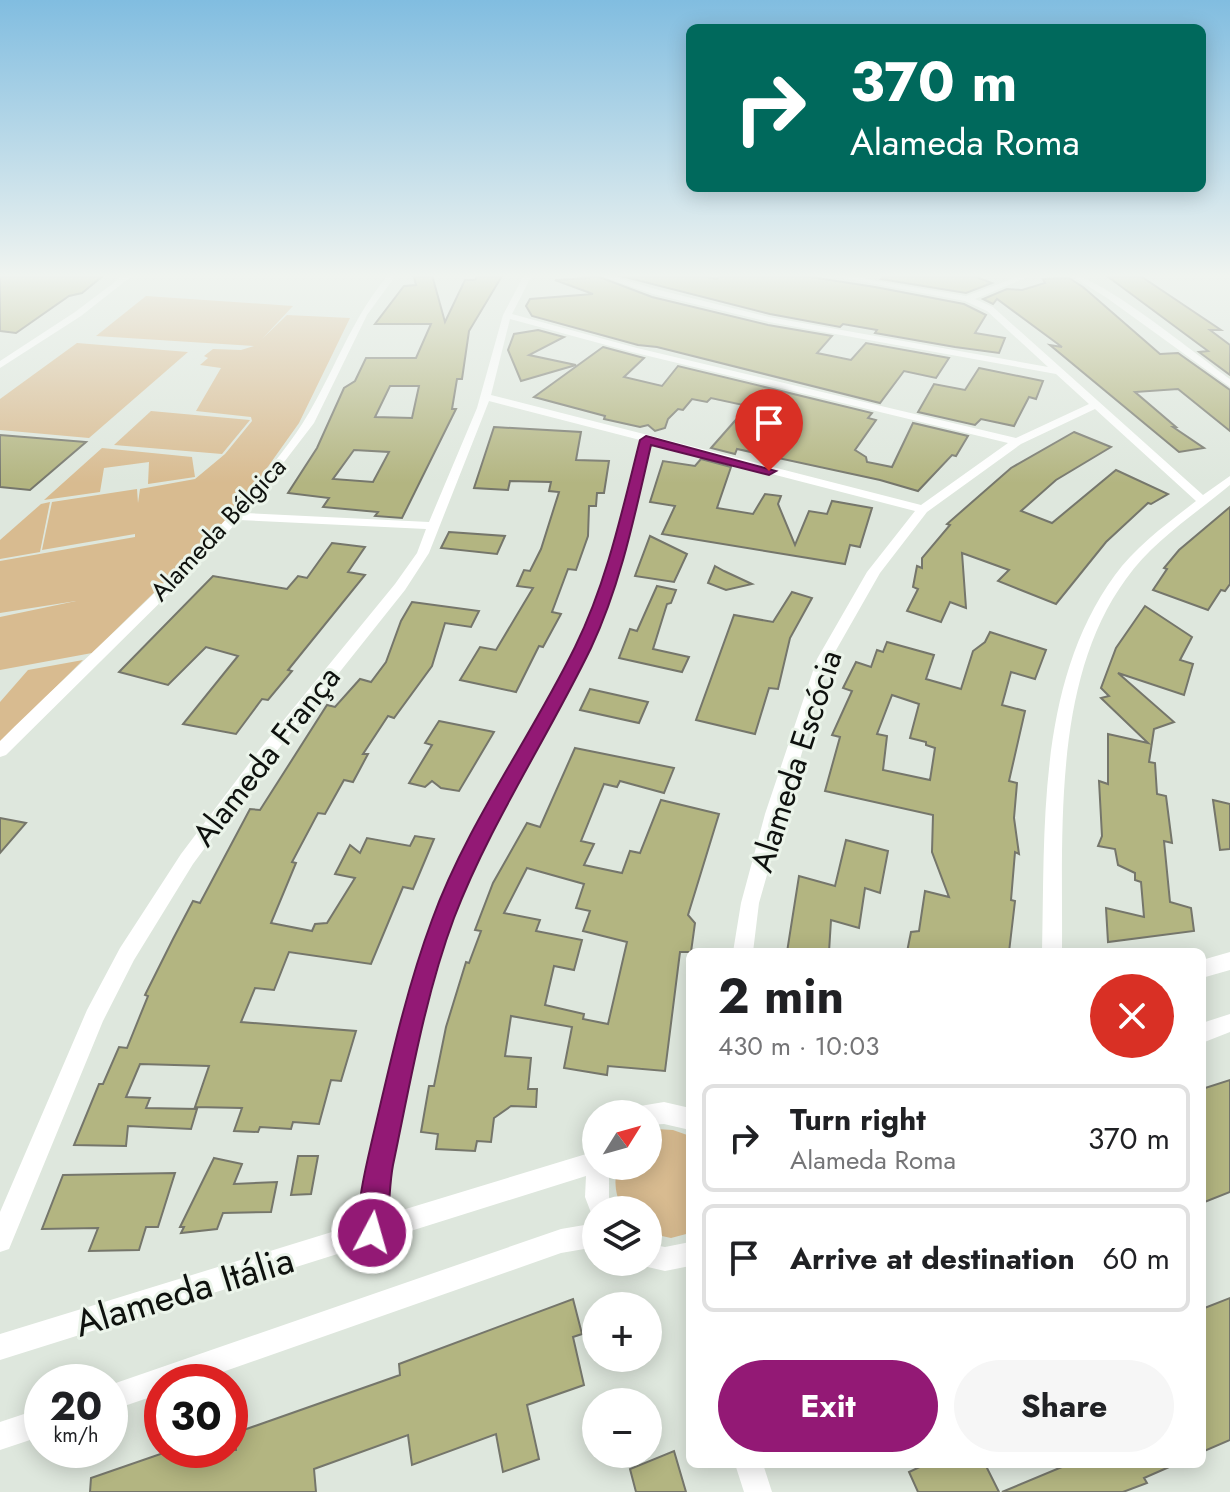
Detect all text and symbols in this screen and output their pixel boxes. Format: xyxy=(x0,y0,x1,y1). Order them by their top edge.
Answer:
text: 370 m xyxy=(850,41,1018,122)
icon: right xyxy=(718,56,822,160)
text: Alameda Roma xyxy=(850,116,1080,168)
pin xyxy=(735,389,803,471)
icon: arrive xyxy=(747,401,791,445)
street label: Alameda Bélgica xyxy=(141,448,295,610)
street label: Alameda Escócia xyxy=(738,644,854,878)
street label: Alameda França xyxy=(181,656,351,856)
text: 2 min xyxy=(718,962,844,1031)
button: close xyxy=(1090,974,1174,1058)
text: 430 m · 10:03 xyxy=(718,1027,879,1065)
text: Turn right xyxy=(790,1098,926,1141)
north arrow xyxy=(582,1100,662,1180)
map controls xyxy=(582,1100,662,1468)
icon: right xyxy=(722,1116,766,1160)
text: 370 m xyxy=(1088,1117,1170,1160)
text: Alameda Roma xyxy=(790,1141,956,1179)
position arrow xyxy=(330,1191,414,1275)
button: layers xyxy=(582,1196,662,1276)
street label: Alameda Itália xyxy=(68,1232,300,1350)
icon: arrive xyxy=(722,1236,766,1280)
text: Arrive at destination xyxy=(790,1237,1075,1280)
text: 60 m xyxy=(1102,1237,1170,1280)
button: + xyxy=(582,1292,662,1372)
button: Exit xyxy=(718,1360,938,1452)
button: Share xyxy=(954,1360,1174,1452)
speed limit sign: 30 xyxy=(144,1364,248,1468)
text: 20 xyxy=(50,1377,102,1435)
button: − xyxy=(582,1388,662,1468)
text: km/h xyxy=(53,1421,99,1450)

